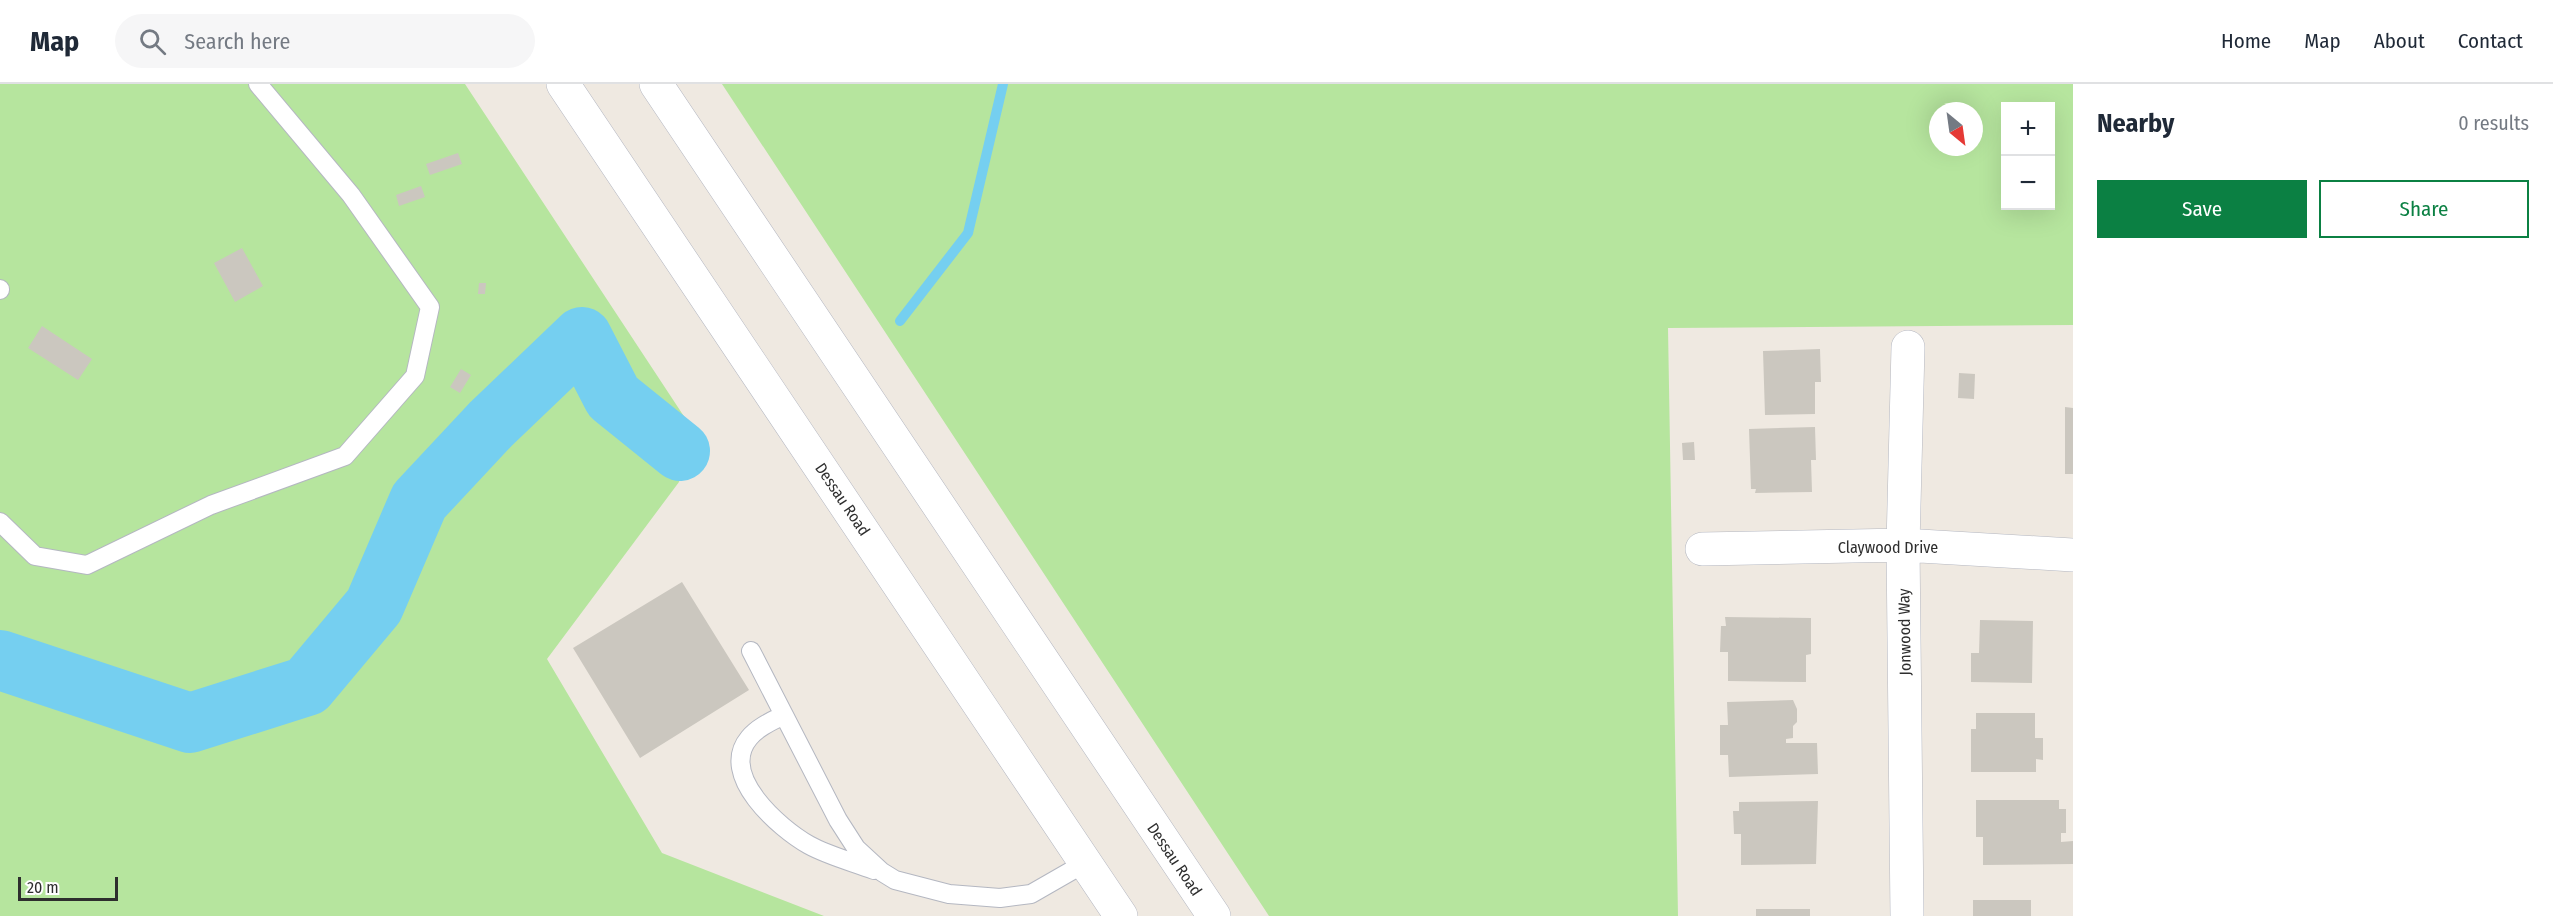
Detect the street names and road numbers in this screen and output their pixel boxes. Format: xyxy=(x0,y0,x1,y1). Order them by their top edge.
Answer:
street label: Dessau Road xyxy=(811,459,874,539)
street label: Claywood Drive xyxy=(1838,538,1938,557)
street label: Jonwood Way xyxy=(1894,587,1915,676)
street label: Dessau Road xyxy=(1143,819,1206,899)

